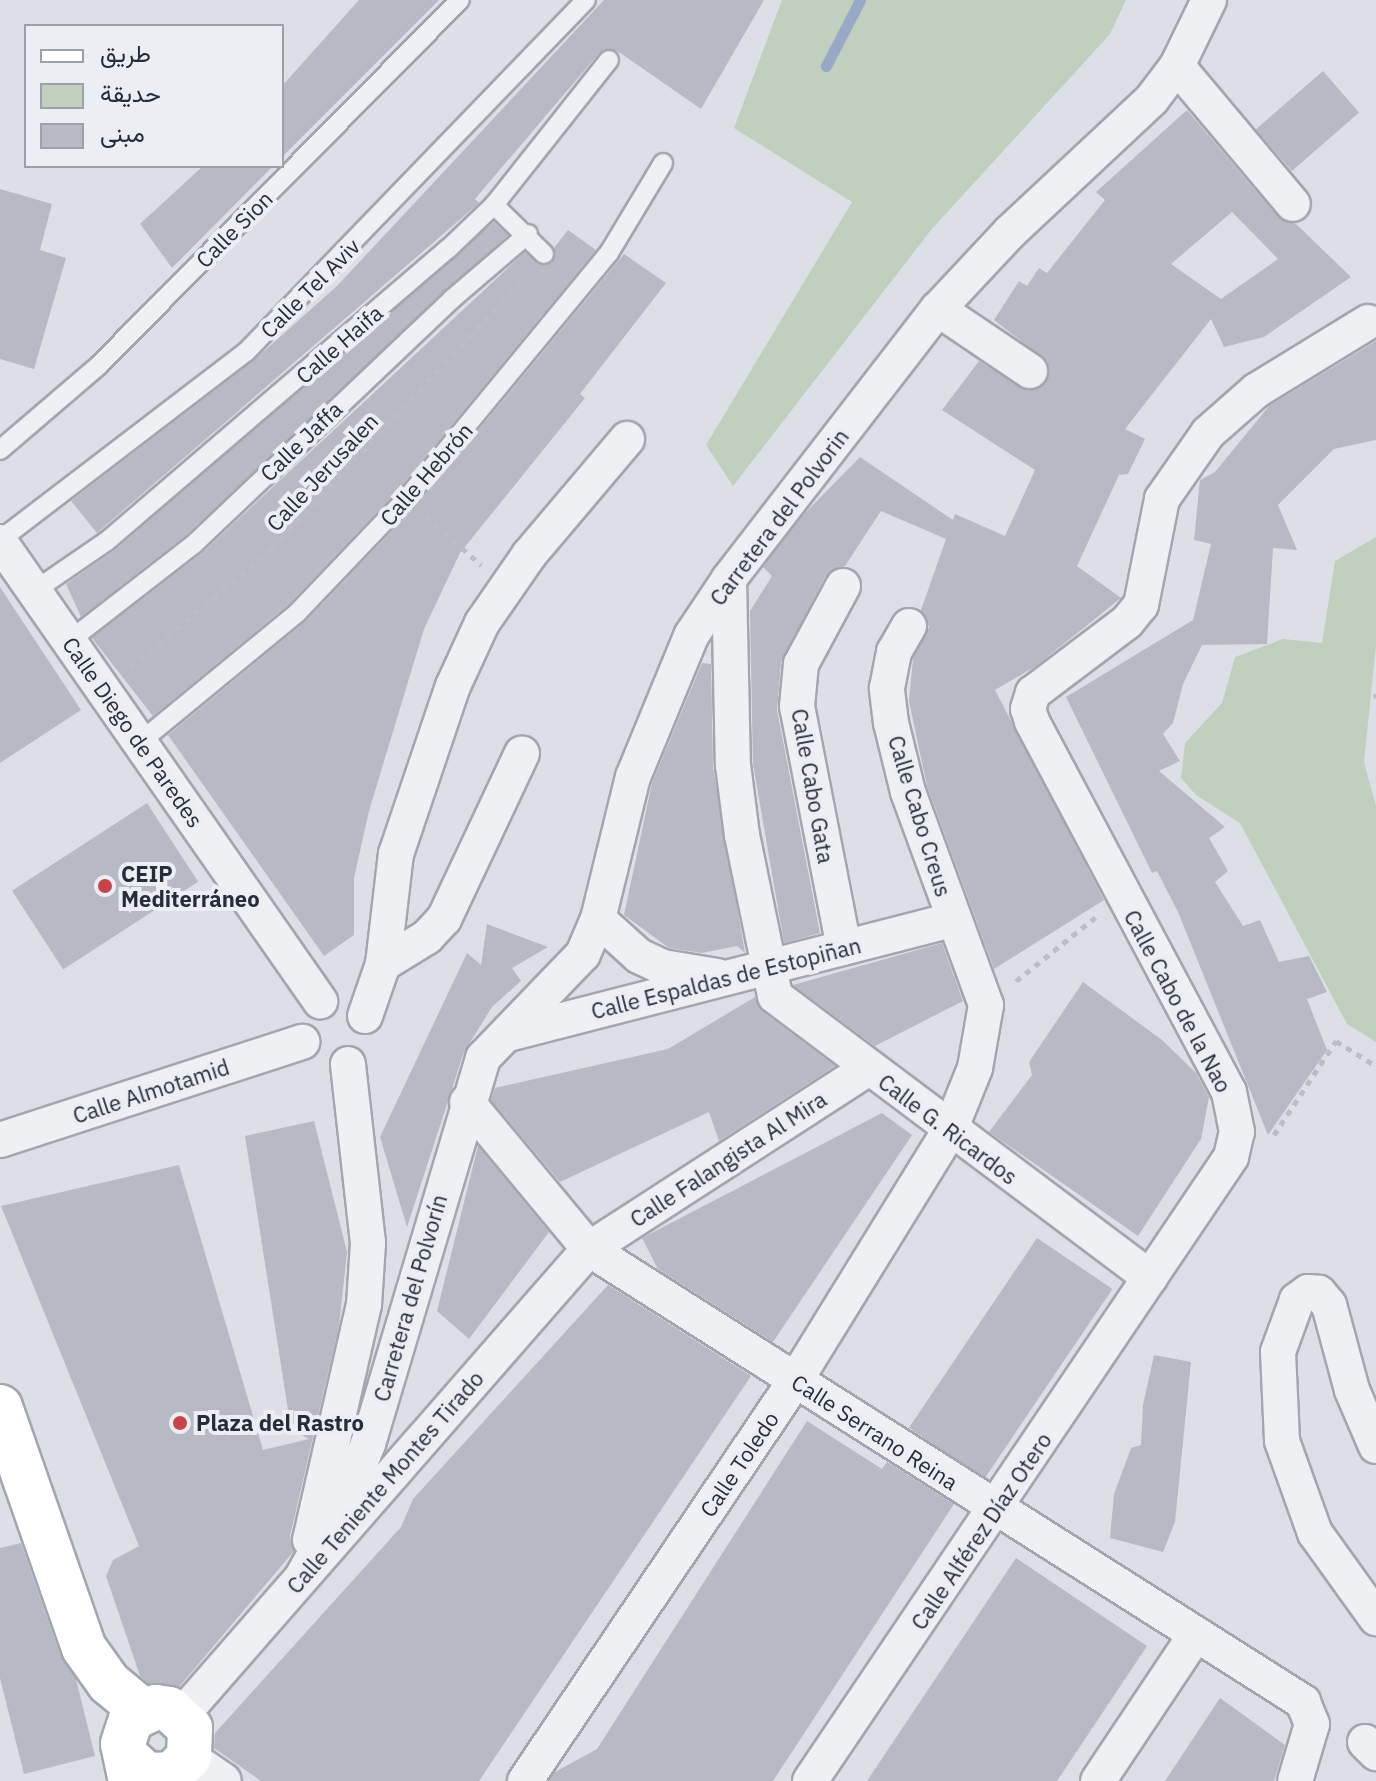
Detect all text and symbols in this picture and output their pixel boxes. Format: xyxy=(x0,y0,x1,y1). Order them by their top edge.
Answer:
legend xyxy=(24,24,284,168)
text: طريق xyxy=(100,37,151,69)
text: حديقة xyxy=(100,77,161,109)
text: مبنى xyxy=(100,117,145,149)
street label: Calle Sion xyxy=(190,185,278,273)
street label: Calle Tel Aviv xyxy=(255,233,365,343)
street label: Calle Haifa xyxy=(290,299,388,389)
street label: Calle Jaffa xyxy=(255,396,347,486)
street label: Calle Jerusalen xyxy=(261,408,383,536)
street label: Calle Hebrón xyxy=(374,417,478,531)
street label: Carretera del Polvorin xyxy=(704,424,854,610)
street label: Calle Diego de Paredes xyxy=(57,632,209,832)
street label: Calle Cabo Gata xyxy=(786,707,840,865)
street label: Calle Cabo Creus xyxy=(883,732,957,900)
place label: CEIP Mediterráneo xyxy=(121,860,260,912)
marker: CEIP Mediterráneo xyxy=(96,877,114,895)
street label: Calle Cabo de la Nao xyxy=(1119,905,1237,1097)
street label: Calle Espaldas de Estopiñan xyxy=(588,932,864,1024)
street label: Calle Almotamid xyxy=(69,1053,233,1129)
street label: Calle G. Ricardos xyxy=(873,1068,1023,1190)
street label: Calle Falangista Al Mira xyxy=(625,1086,831,1232)
street label: Carretera del Polvorín xyxy=(368,1191,452,1405)
street label: Calle Teniente Montes Tirado xyxy=(281,1365,489,1599)
street label: Calle Serrano Reina xyxy=(787,1368,963,1496)
street label: Calle Toledo xyxy=(694,1406,784,1522)
place label: Plaza del Rastro xyxy=(196,1410,364,1436)
marker: Plaza del Rastro xyxy=(171,1414,189,1432)
street label: Calle Alférez Díaz Otero xyxy=(905,1427,1057,1635)

